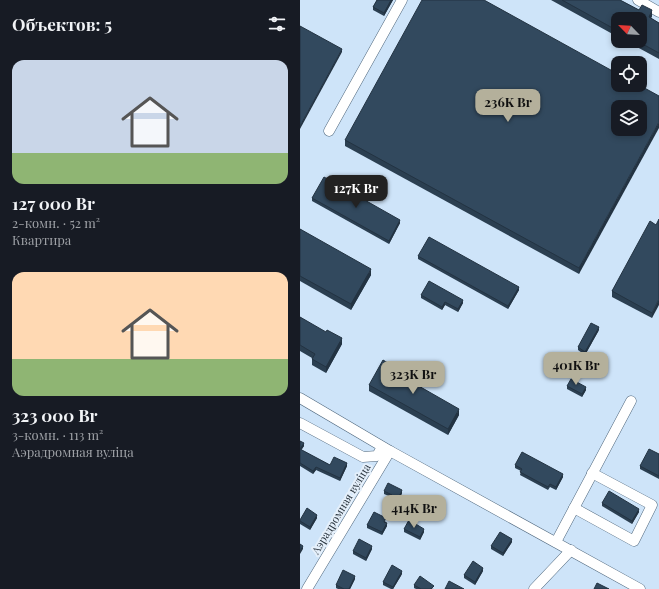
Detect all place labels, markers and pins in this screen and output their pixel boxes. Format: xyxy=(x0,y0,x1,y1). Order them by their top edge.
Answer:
pin: 236K Br xyxy=(471,89,545,123)
pin: 127K Br xyxy=(319,175,393,209)
pin: 401K Br xyxy=(539,352,613,386)
pin: 323K Br xyxy=(376,361,450,395)
pin: 414K Br xyxy=(377,495,451,529)

